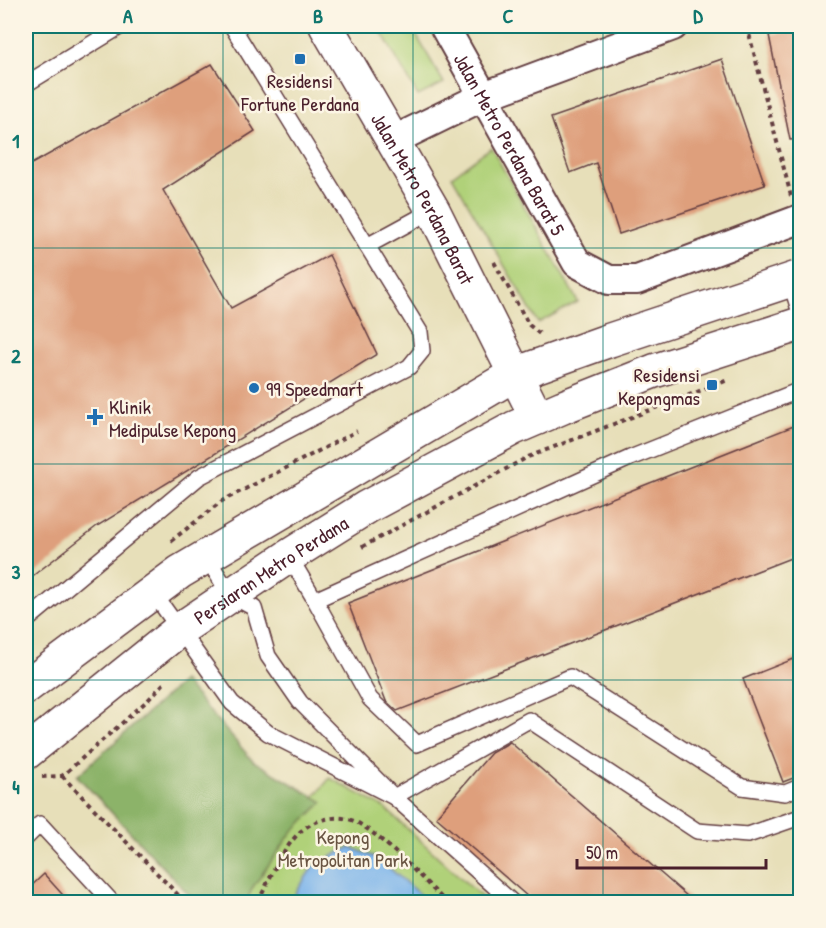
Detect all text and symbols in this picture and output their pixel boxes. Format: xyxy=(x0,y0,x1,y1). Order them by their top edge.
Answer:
text: A xyxy=(123,2,133,29)
text: B xyxy=(313,2,323,29)
text: C xyxy=(503,2,514,29)
text: D xyxy=(693,2,703,29)
street label: Jalan Metro Perdana Barat 5 xyxy=(448,48,572,240)
marker: Residensi Fortune Perdana xyxy=(293,52,307,66)
place label: Residensi Fortune Perdana xyxy=(240,67,359,117)
street label: Jalan Metro Perdana Barat xyxy=(366,107,482,290)
text: 1 xyxy=(12,127,20,154)
text: 2 xyxy=(11,342,21,369)
place label: Residensi Kepongmas xyxy=(618,361,700,411)
place label: 99 Speedmart xyxy=(266,375,364,402)
marker: Residensi Kepongmas xyxy=(705,378,719,392)
marker: 99 Speedmart xyxy=(247,381,261,395)
place label: Klinik Medipulse Kepong xyxy=(109,393,236,443)
marker: Klinik Medipulse Kepong xyxy=(86,408,104,426)
street label: Persiaran Metro Perdana xyxy=(188,509,353,630)
text: 3 xyxy=(12,558,21,585)
text: 4 xyxy=(12,773,20,800)
park label: Kepong Metropolitan Park xyxy=(278,823,408,873)
scale bar xyxy=(577,832,766,870)
text: 50 m xyxy=(586,840,618,865)

